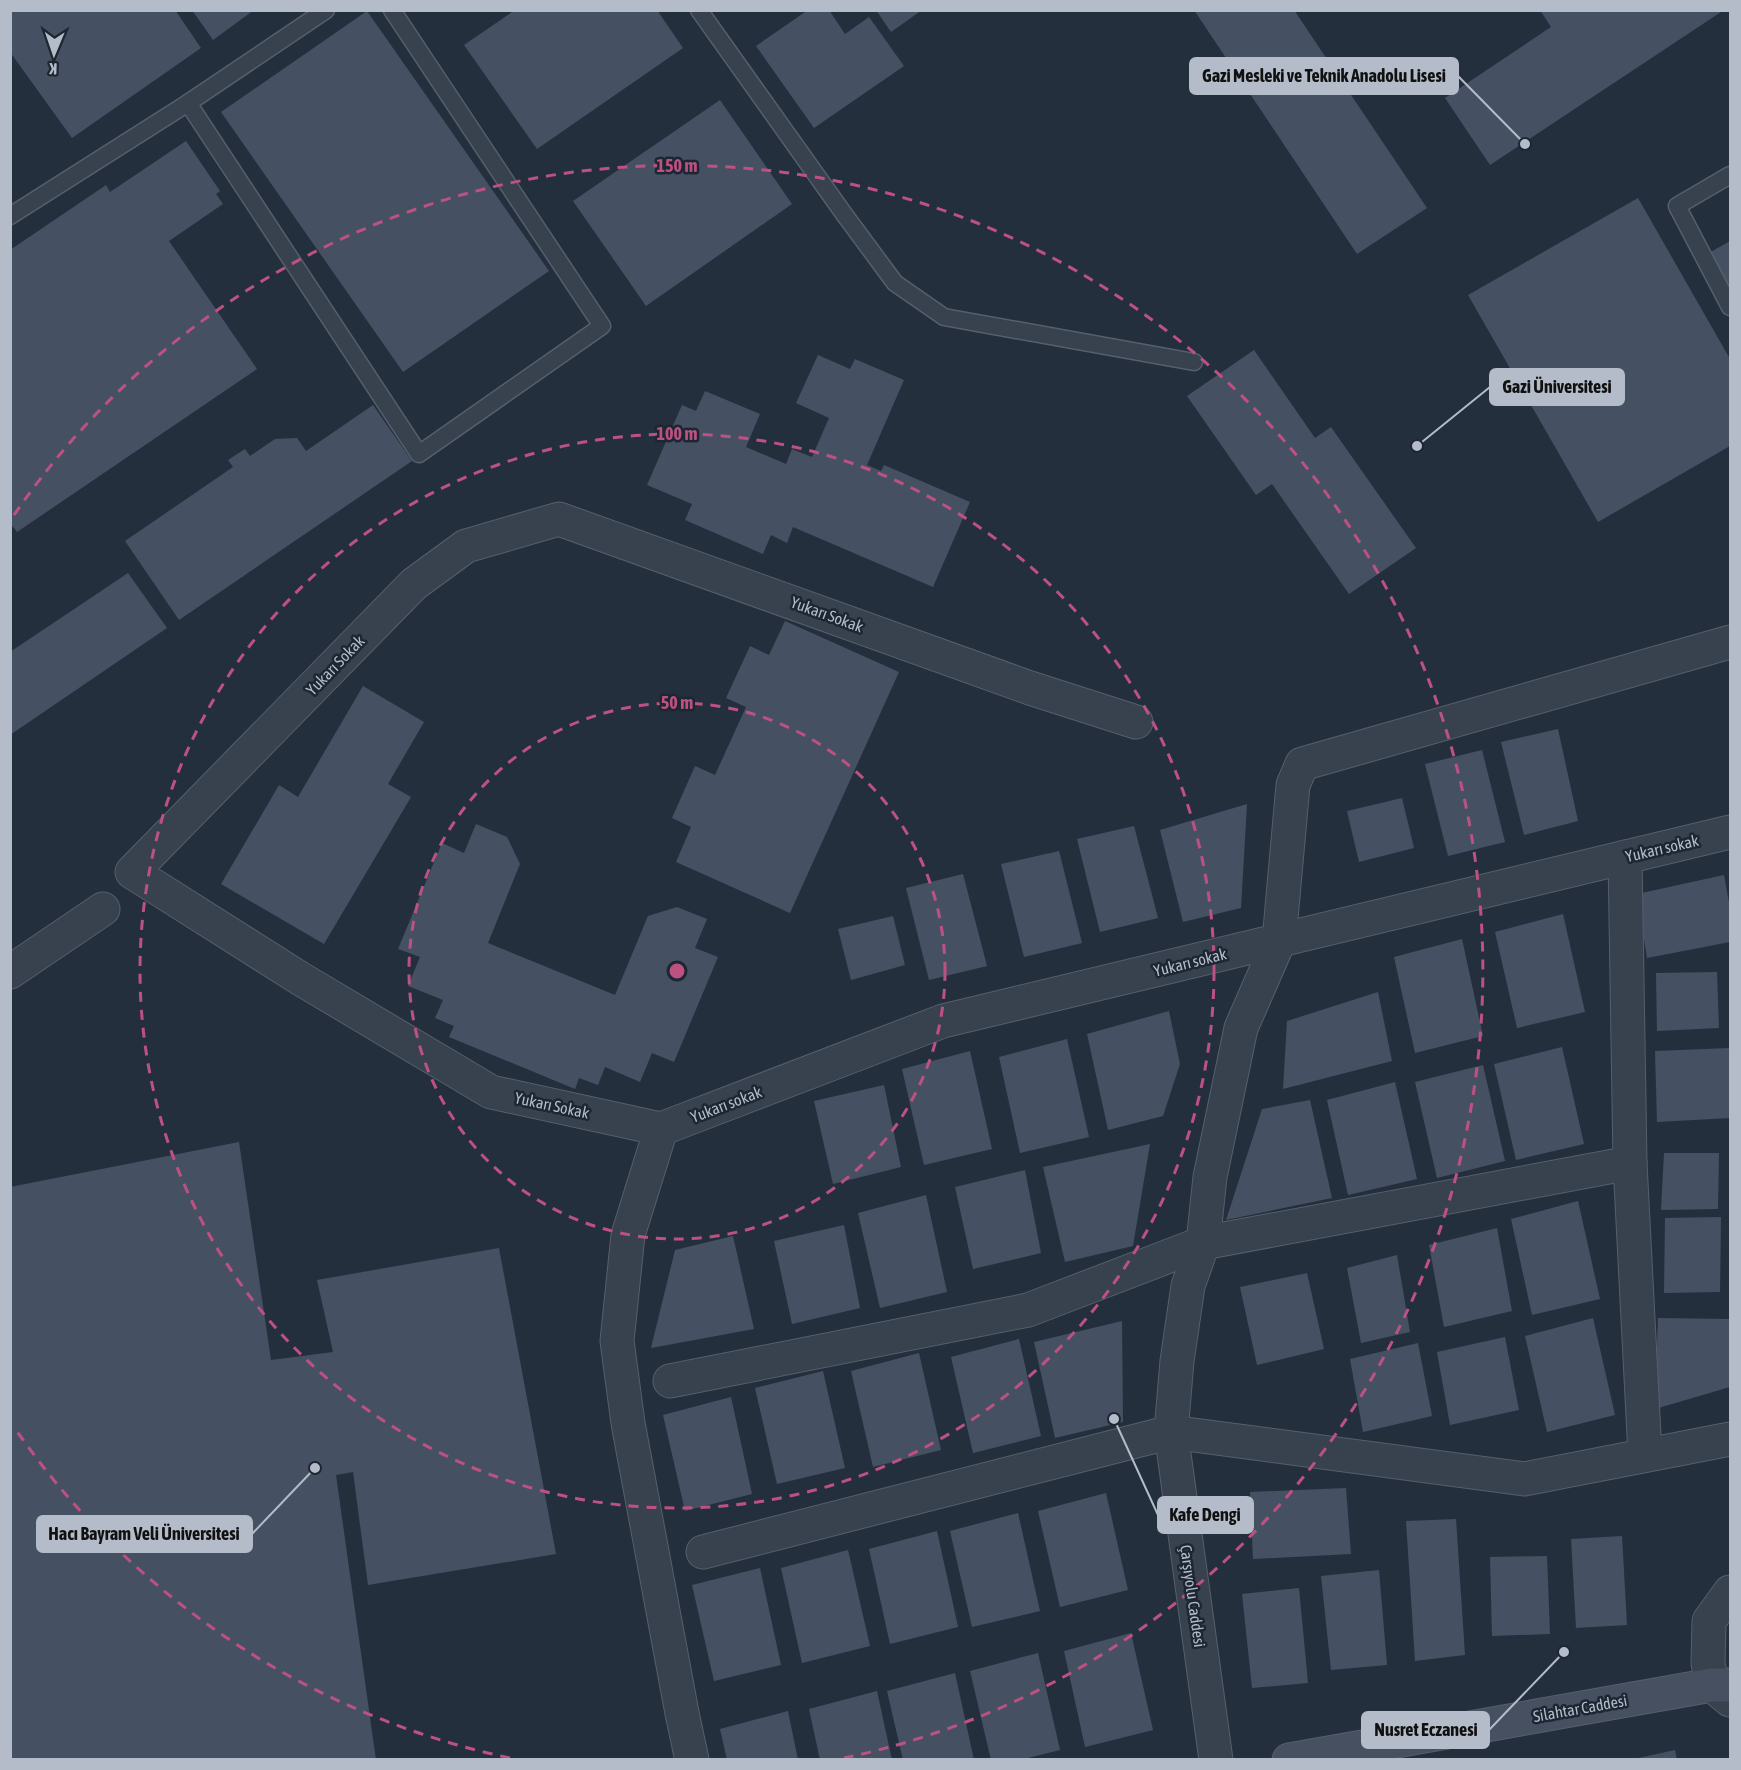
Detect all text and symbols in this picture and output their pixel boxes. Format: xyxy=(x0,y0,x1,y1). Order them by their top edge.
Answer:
north arrow xyxy=(24,24,84,84)
callout: Gazi Mesleki ve Teknik Anadolu Lisesi xyxy=(1190,58,1458,94)
text: K xyxy=(49,60,58,78)
text: Gazi Mesleki ve Teknik Anadolu Lisesi xyxy=(1202,65,1446,86)
text: 150 m xyxy=(657,155,697,176)
callout: Gazi Üniversitesi xyxy=(1490,369,1624,405)
text: Gazi Üniversitesi xyxy=(1502,376,1612,397)
text: 100 m xyxy=(657,423,697,444)
street label: Yukarı Sokak xyxy=(788,593,866,635)
street label: Yukarı Sokak xyxy=(302,632,368,698)
text: 50 m xyxy=(661,692,693,713)
street label: Yukarı sokak xyxy=(1624,831,1700,865)
street label: Yukarı sokak xyxy=(1152,944,1228,980)
centre of rings xyxy=(667,961,687,981)
street label: Yukarı sokak xyxy=(688,1082,764,1126)
street label: Yukarı Sokak xyxy=(513,1088,591,1122)
callout: Kafe Dengi xyxy=(1158,1497,1253,1533)
text: Kafe Dengi xyxy=(1169,1504,1241,1525)
callout: Hacı Bayram Veli Üniversitesi xyxy=(37,1516,252,1552)
text: Hacı Bayram Veli Üniversitesi xyxy=(48,1523,240,1544)
street label: Çarşıyolu Caddesi xyxy=(1176,1544,1209,1648)
street label: Silahtar Caddesi xyxy=(1532,1691,1628,1725)
callout: Nusret Eczanesi xyxy=(1362,1712,1489,1748)
text: Nusret Eczanesi xyxy=(1374,1719,1478,1740)

